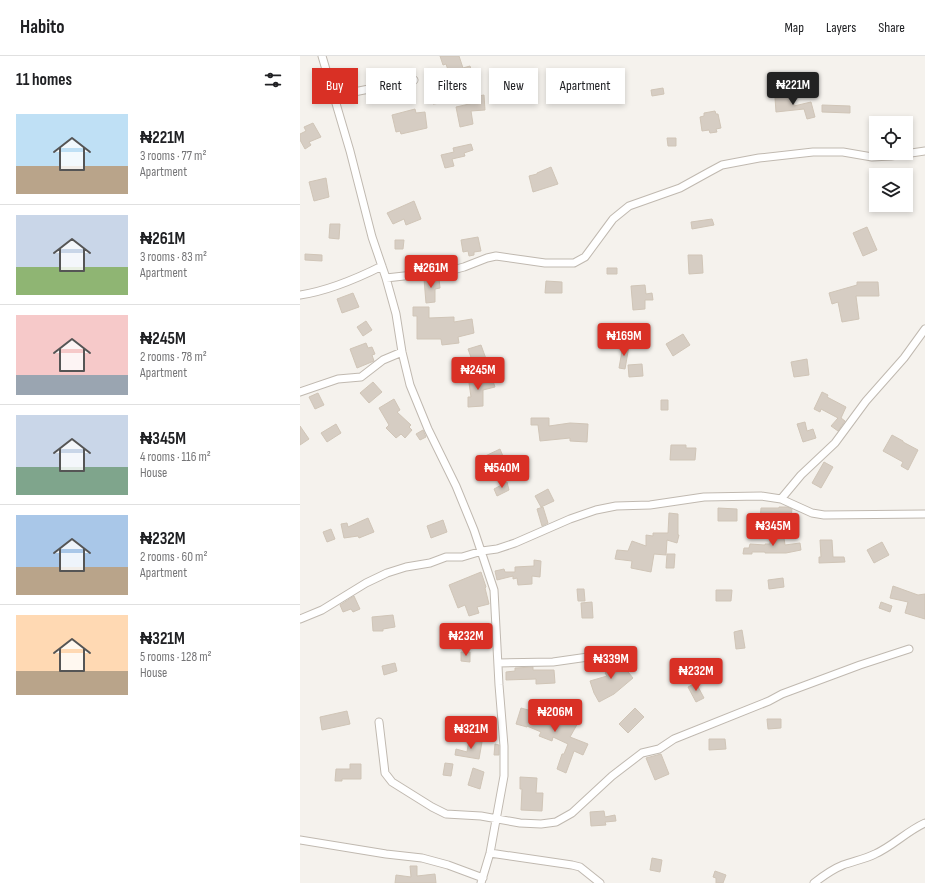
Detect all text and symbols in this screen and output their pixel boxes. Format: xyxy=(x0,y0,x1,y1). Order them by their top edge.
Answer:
text: Habito xyxy=(20,16,64,39)
text: Map xyxy=(784,19,804,36)
text: Layers xyxy=(826,19,856,36)
text: Share xyxy=(878,19,905,36)
chip: Buy xyxy=(312,68,358,104)
chip: Rent xyxy=(366,68,416,104)
chip: Filters xyxy=(424,68,481,104)
chip: New xyxy=(489,68,538,104)
chip: Apartment xyxy=(546,68,625,104)
icon: filters xyxy=(262,69,284,91)
text: 11 homes xyxy=(16,70,72,90)
pin: ₦221M xyxy=(765,72,821,106)
text: ₦221M xyxy=(776,77,810,93)
map controls xyxy=(869,116,913,212)
button: locate xyxy=(869,116,913,160)
text: ₦221M xyxy=(140,128,185,148)
icon: home xyxy=(48,130,96,178)
text: 3 rooms · 77 m² xyxy=(140,148,206,164)
text: Apartment xyxy=(140,164,187,180)
button: layers xyxy=(869,168,913,212)
text: ₦261M xyxy=(140,229,185,249)
icon: home xyxy=(48,231,96,279)
text: 3 rooms · 83 m² xyxy=(140,249,207,265)
pin: ₦261M xyxy=(403,255,459,289)
text: ₦261M xyxy=(414,260,448,276)
text: Apartment xyxy=(140,265,187,281)
pin: ₦169M xyxy=(596,323,652,357)
text: ₦169M xyxy=(607,328,641,344)
text: ₦245M xyxy=(140,329,186,349)
icon: home xyxy=(48,331,96,379)
text: 2 rooms · 78 m² xyxy=(140,349,207,365)
pin: ₦245M xyxy=(450,357,506,391)
text: ₦245M xyxy=(460,362,496,378)
text: Apartment xyxy=(140,365,187,381)
text: ₦345M xyxy=(140,429,186,449)
icon: home xyxy=(48,431,96,479)
text: 4 rooms · 116 m² xyxy=(140,449,211,465)
pin: ₦540M xyxy=(474,455,530,489)
text: ₦540M xyxy=(484,460,520,476)
text: House xyxy=(140,465,167,481)
pin: ₦345M xyxy=(745,513,801,547)
text: ₦345M xyxy=(755,518,791,534)
text: ₦232M xyxy=(140,529,186,549)
icon: home xyxy=(48,531,96,579)
text: 2 rooms · 60 m² xyxy=(140,549,207,565)
text: Apartment xyxy=(140,565,187,581)
pin: ₦232M xyxy=(438,623,494,657)
text: ₦232M xyxy=(449,628,483,644)
text: ₦321M xyxy=(140,629,185,649)
icon: home xyxy=(48,631,96,679)
pin: ₦339M xyxy=(583,646,639,680)
text: 5 rooms · 128 m² xyxy=(140,649,212,665)
text: ₦339M xyxy=(593,651,629,667)
pin: ₦232M xyxy=(668,658,724,692)
text: ₦232M xyxy=(679,663,713,679)
text: House xyxy=(140,665,167,681)
pin: ₦206M xyxy=(527,699,583,733)
text: ₦206M xyxy=(537,704,573,720)
pin: ₦321M xyxy=(443,716,499,750)
text: ₦321M xyxy=(454,721,488,737)

